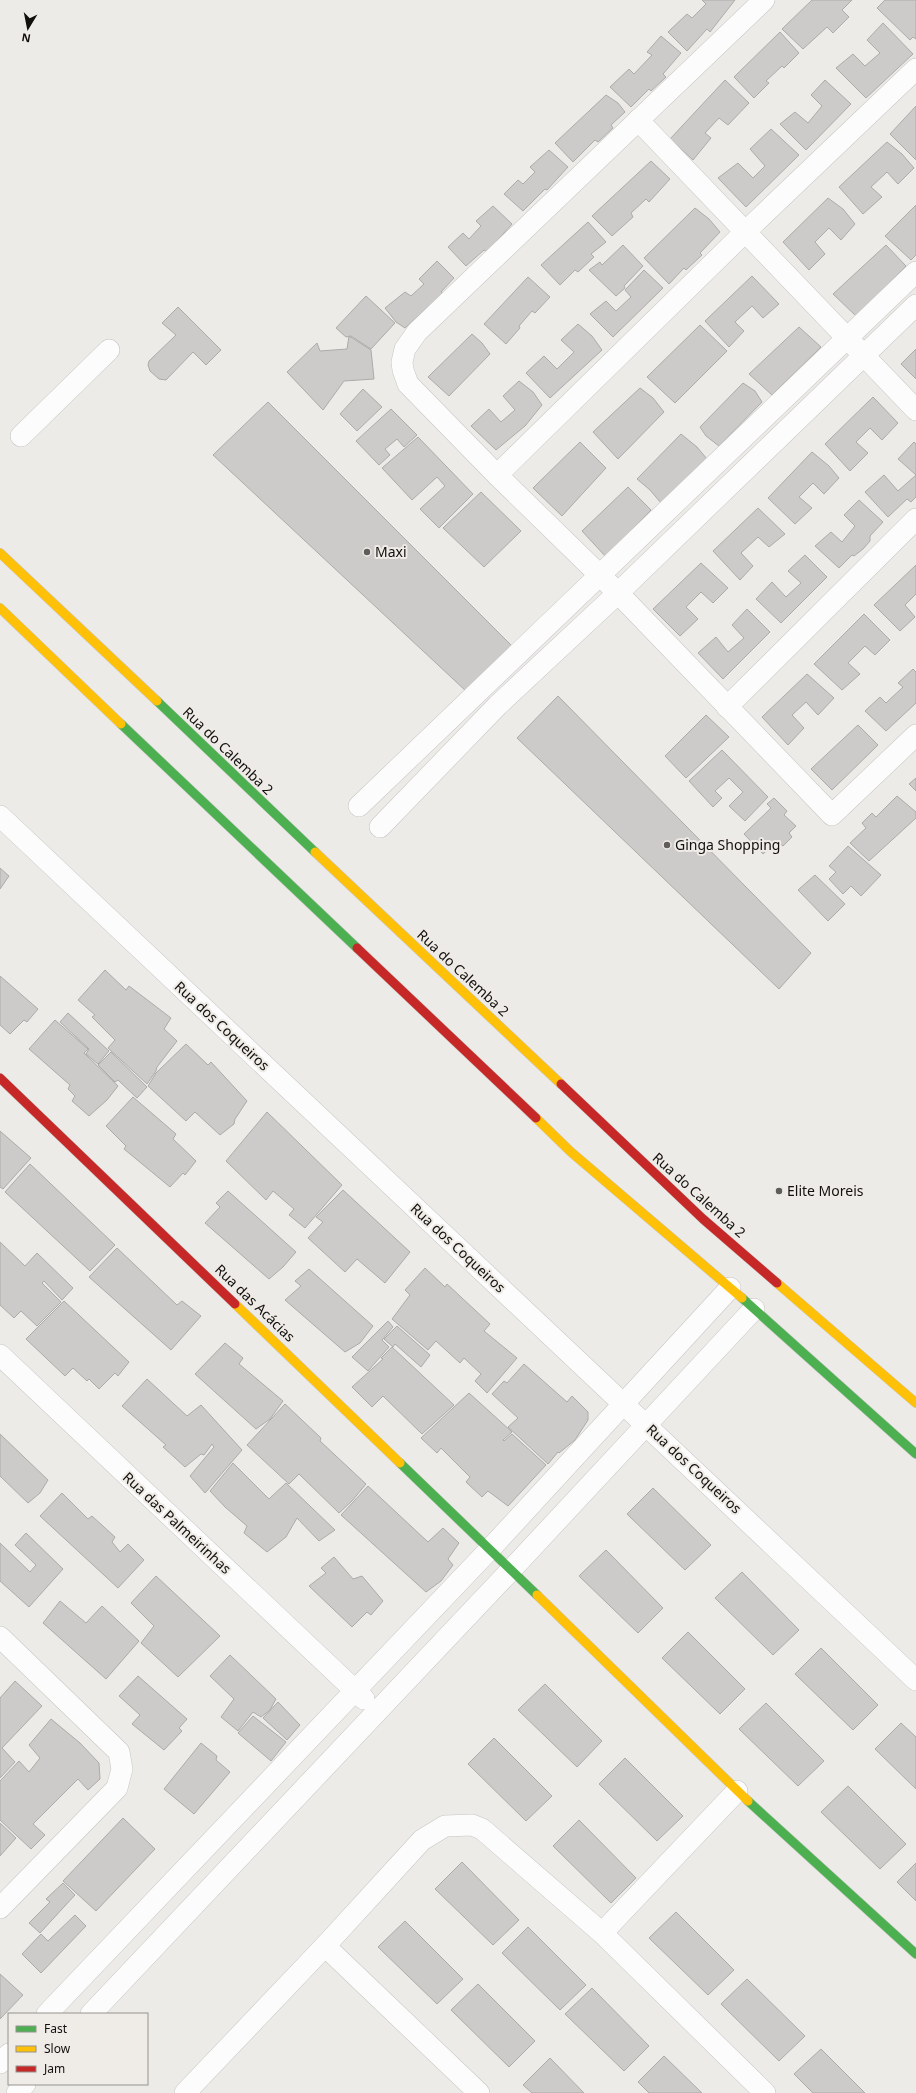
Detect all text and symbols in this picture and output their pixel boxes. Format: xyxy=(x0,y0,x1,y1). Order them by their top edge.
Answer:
north arrow xyxy=(8,8,48,48)
text: N xyxy=(20,30,32,47)
place label: Maxi xyxy=(375,542,407,561)
marker: Maxi xyxy=(362,547,372,557)
street label: Rua do Calemba 2 xyxy=(179,702,278,799)
place label: Ginga Shopping xyxy=(675,835,780,854)
marker: Ginga Shopping xyxy=(662,840,672,850)
street label: Rua do Calemba 2 xyxy=(413,925,513,1020)
street label: Rua dos Coqueiros xyxy=(171,977,274,1075)
street label: Rua do Calemba 2 xyxy=(649,1148,750,1242)
place label: Elite Moreis xyxy=(787,1181,864,1200)
marker: Elite Moreis xyxy=(774,1186,784,1196)
street label: Rua dos Coqueiros xyxy=(407,1199,510,1297)
street label: Rua das Acácias xyxy=(211,1260,300,1346)
street label: Rua dos Coqueiros xyxy=(643,1420,746,1518)
street label: Rua das Palmeirinhas xyxy=(119,1467,236,1578)
legend xyxy=(8,2013,148,2085)
text: Fast xyxy=(44,2020,68,2037)
text: Slow xyxy=(44,2040,71,2057)
text: Jam xyxy=(43,2060,65,2077)

